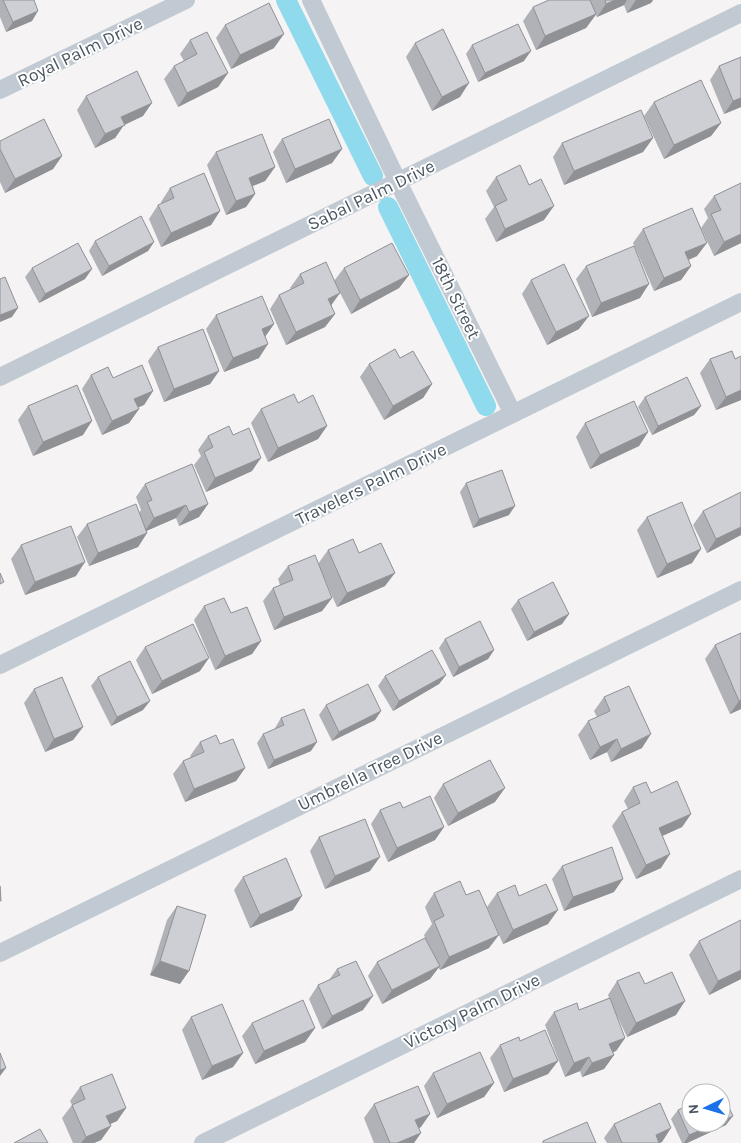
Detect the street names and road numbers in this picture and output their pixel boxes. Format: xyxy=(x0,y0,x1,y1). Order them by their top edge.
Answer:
street label: Royal Palm Drive xyxy=(14,12,146,92)
street label: Sabal Palm Drive xyxy=(304,155,438,235)
street label: 18th Street xyxy=(427,253,485,343)
street label: Travelers Palm Drive xyxy=(292,438,450,530)
street label: Umbrella Tree Drive xyxy=(294,726,446,816)
street label: Victory Palm Drive xyxy=(400,969,544,1053)

